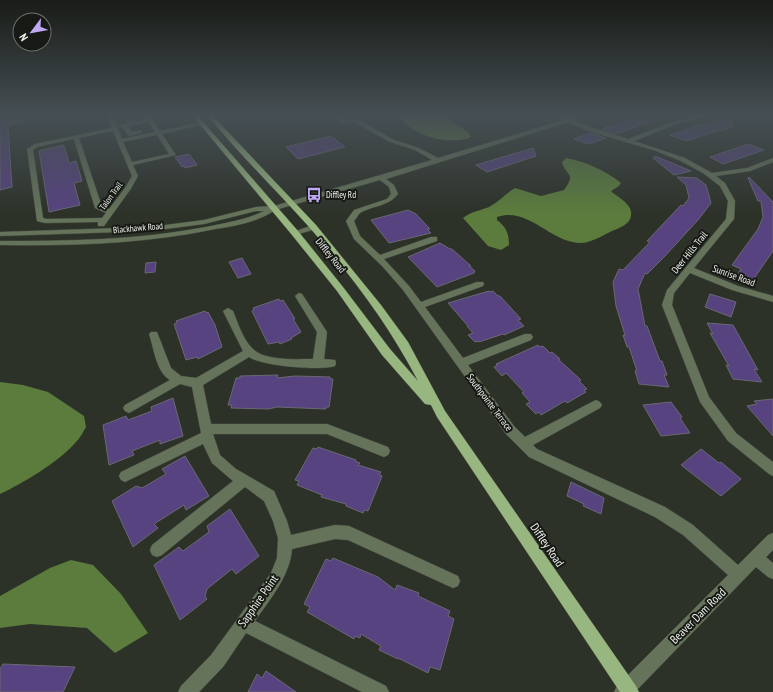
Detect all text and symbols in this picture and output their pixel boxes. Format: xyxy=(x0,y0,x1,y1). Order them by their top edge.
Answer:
north arrow xyxy=(12,12,52,52)
text: N xyxy=(16,31,31,44)
street label: Talon Trail xyxy=(97,179,125,212)
bus stop icon: Diffley Rd xyxy=(305,186,323,204)
place label: Diffley Rd xyxy=(326,189,356,200)
street label: Blackhawk Road xyxy=(113,220,163,235)
street label: Deer Hills Trail xyxy=(668,228,711,276)
street label: Diffley Road xyxy=(313,235,349,275)
street label: Sunrise Road xyxy=(711,262,757,289)
street label: Southpointe Terrace xyxy=(464,371,515,434)
street label: Diffley Road xyxy=(527,520,567,569)
street label: Sapphire Point xyxy=(234,571,281,630)
street label: Beaver Dam Road xyxy=(667,585,729,647)

